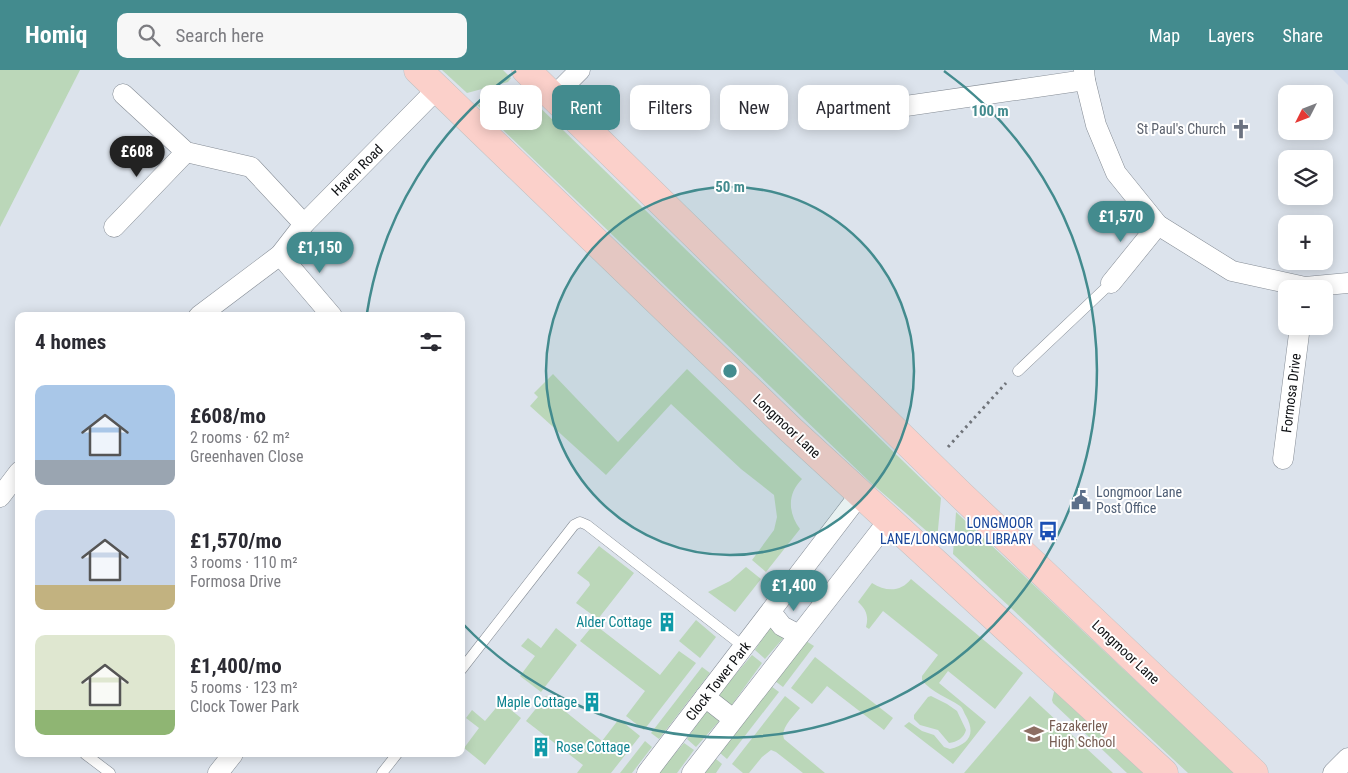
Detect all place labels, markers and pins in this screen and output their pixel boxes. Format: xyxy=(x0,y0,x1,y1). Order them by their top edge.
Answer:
church icon: St Paul's Church xyxy=(1230,118,1252,140)
place label: St Paul's Church xyxy=(1137,121,1226,137)
pin: £608 xyxy=(107,136,167,178)
pin: £1,570 xyxy=(1080,200,1162,243)
pin: £1,150 xyxy=(279,232,361,274)
centre of rings xyxy=(721,362,739,380)
place label: Longmoor Lane Post Office xyxy=(1096,484,1183,516)
public building icon: Longmoor Lane Post Office xyxy=(1070,489,1092,511)
place label: LONGMOOR LANE/LONGMOOR LIBRARY xyxy=(880,515,1034,547)
bus stop icon: LONGMOOR LANE/LONGMOOR LIBRARY xyxy=(1037,520,1059,542)
pin: £1,400 xyxy=(753,570,835,612)
building icon: Alder Cottage xyxy=(656,611,678,633)
place label: Alder Cottage xyxy=(576,614,652,630)
building icon: Maple Cottage xyxy=(581,691,603,713)
place label: Maple Cottage xyxy=(496,694,577,710)
place label: Fazakerley High School xyxy=(1049,718,1116,750)
school or university icon: Fazakerley High School xyxy=(1023,723,1045,745)
building icon: Rose Cottage xyxy=(530,736,552,758)
place label: Rose Cottage xyxy=(556,739,630,755)

